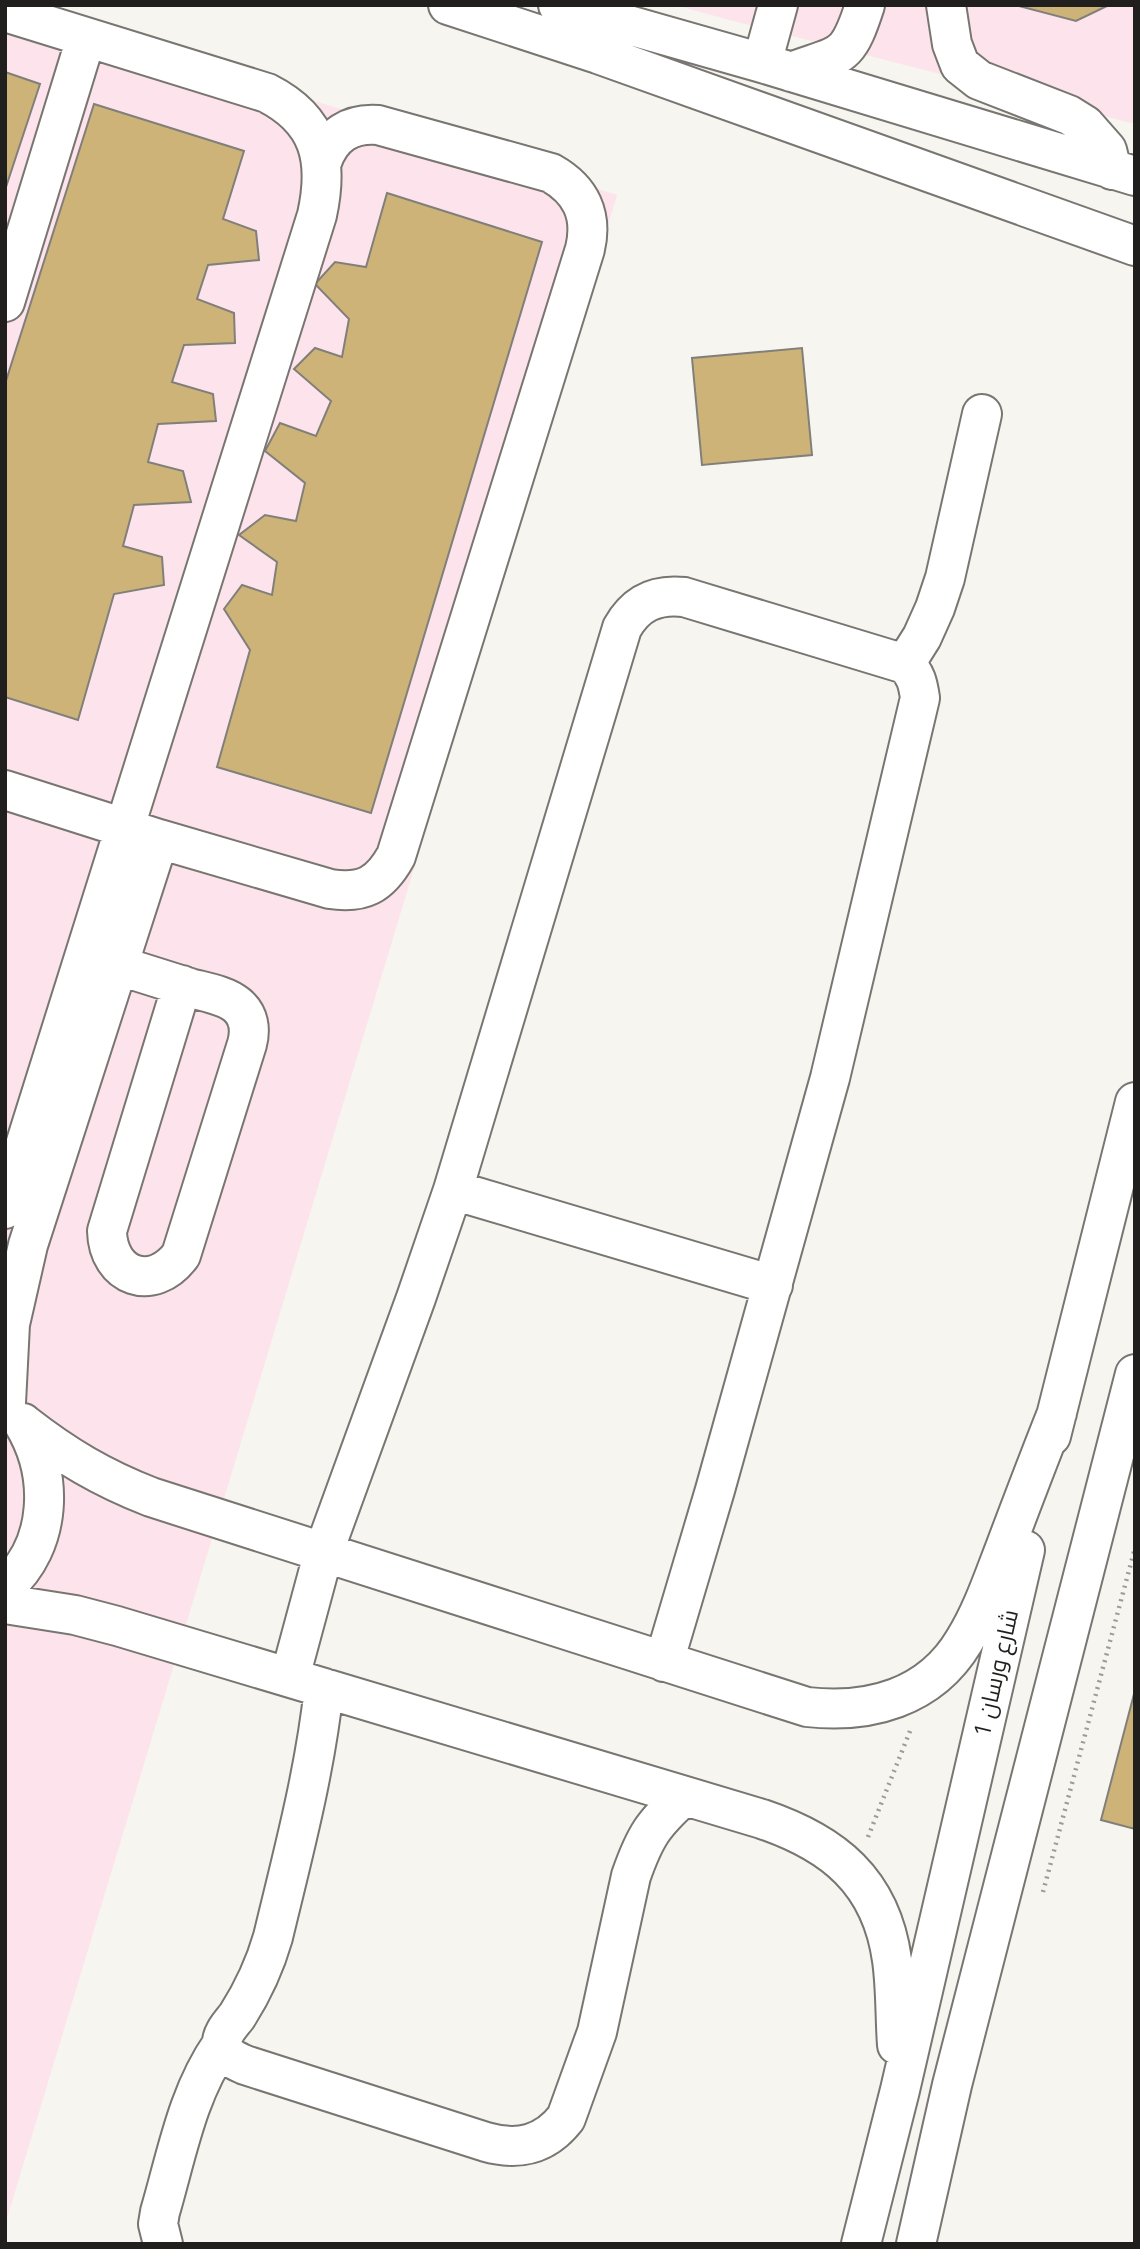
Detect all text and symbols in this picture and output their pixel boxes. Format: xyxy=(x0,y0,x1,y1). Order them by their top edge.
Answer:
street label: شارع ورسان 1 xyxy=(965,1606,1026,1740)

